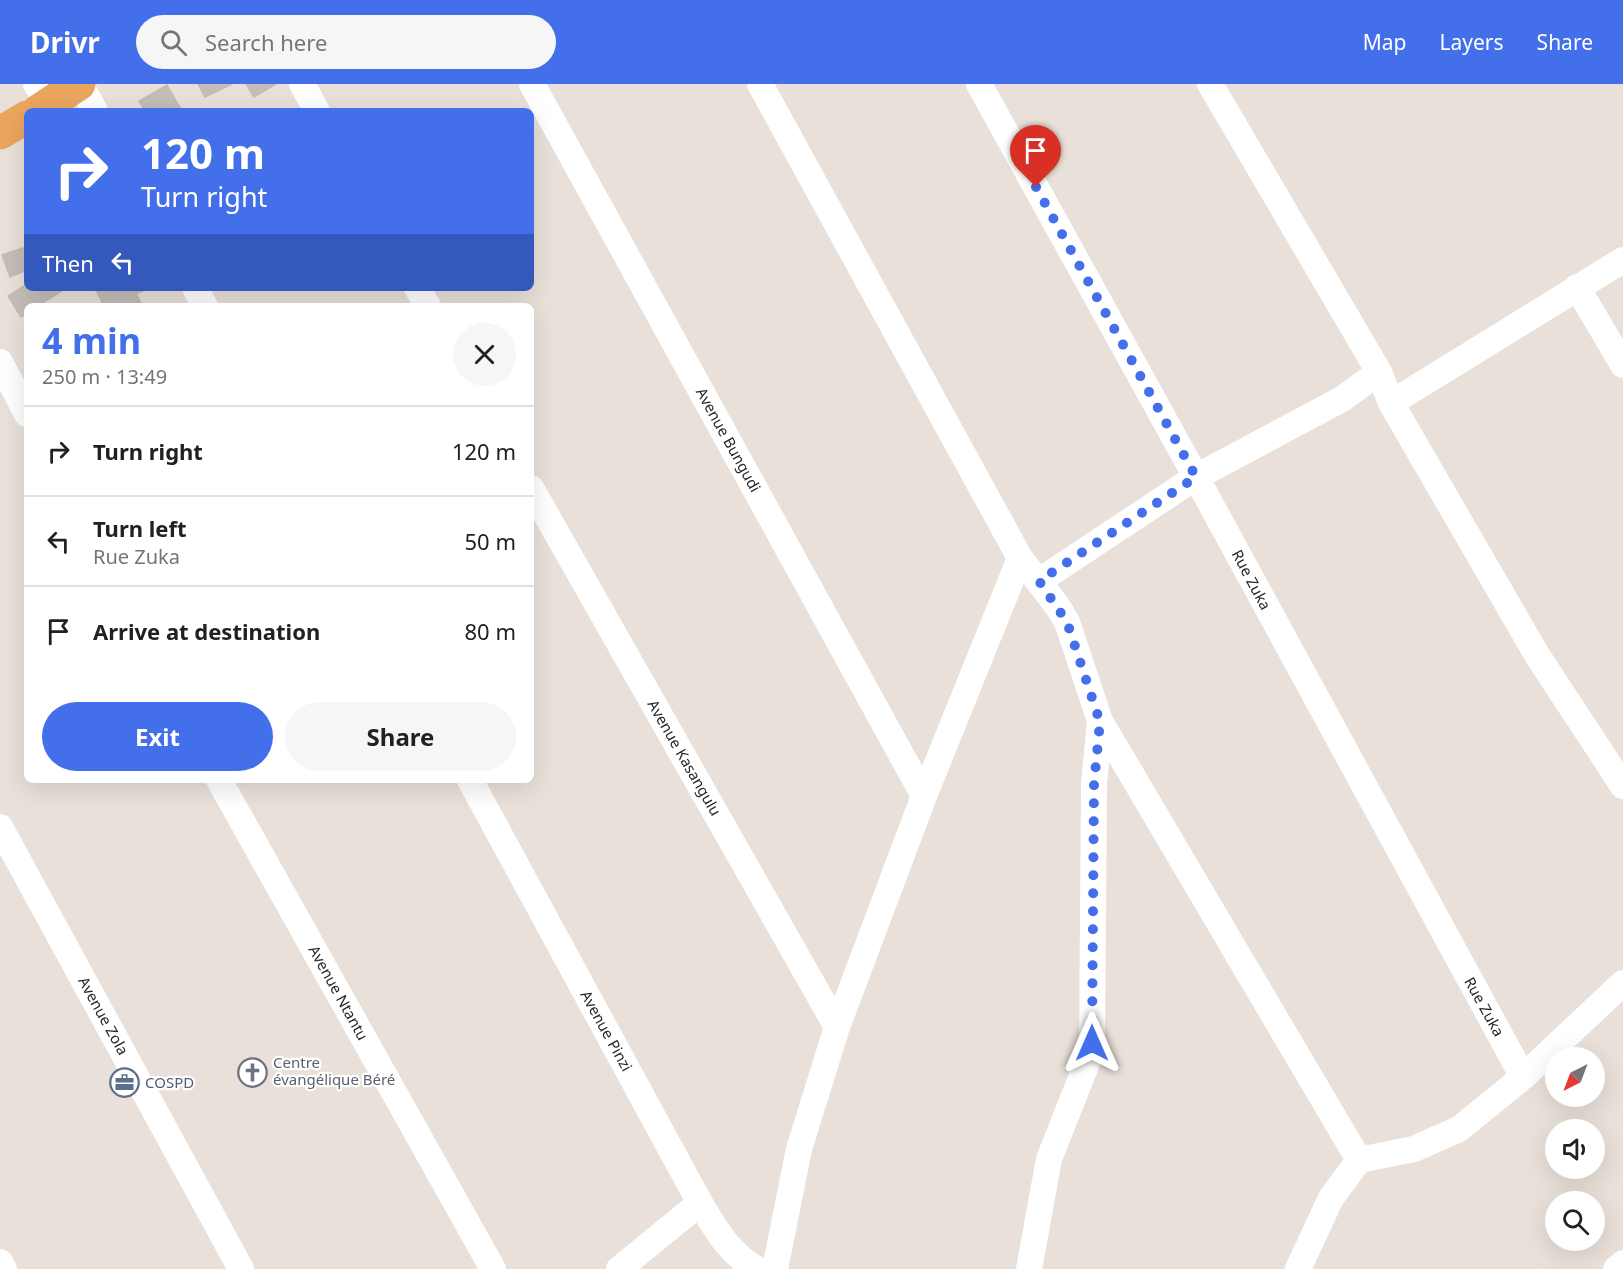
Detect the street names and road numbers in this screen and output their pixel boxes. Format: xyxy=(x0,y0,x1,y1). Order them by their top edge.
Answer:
street label: Avenue Bungudi xyxy=(692,384,766,495)
street label: Rue Zuka xyxy=(1228,546,1276,613)
street label: Avenue Kasangulu xyxy=(644,696,726,819)
street label: Avenue Ntantu xyxy=(304,941,373,1044)
street label: Avenue Zola xyxy=(74,973,134,1058)
street label: Rue Zuka xyxy=(1460,973,1509,1040)
street label: Avenue Pinzi xyxy=(576,986,637,1075)

